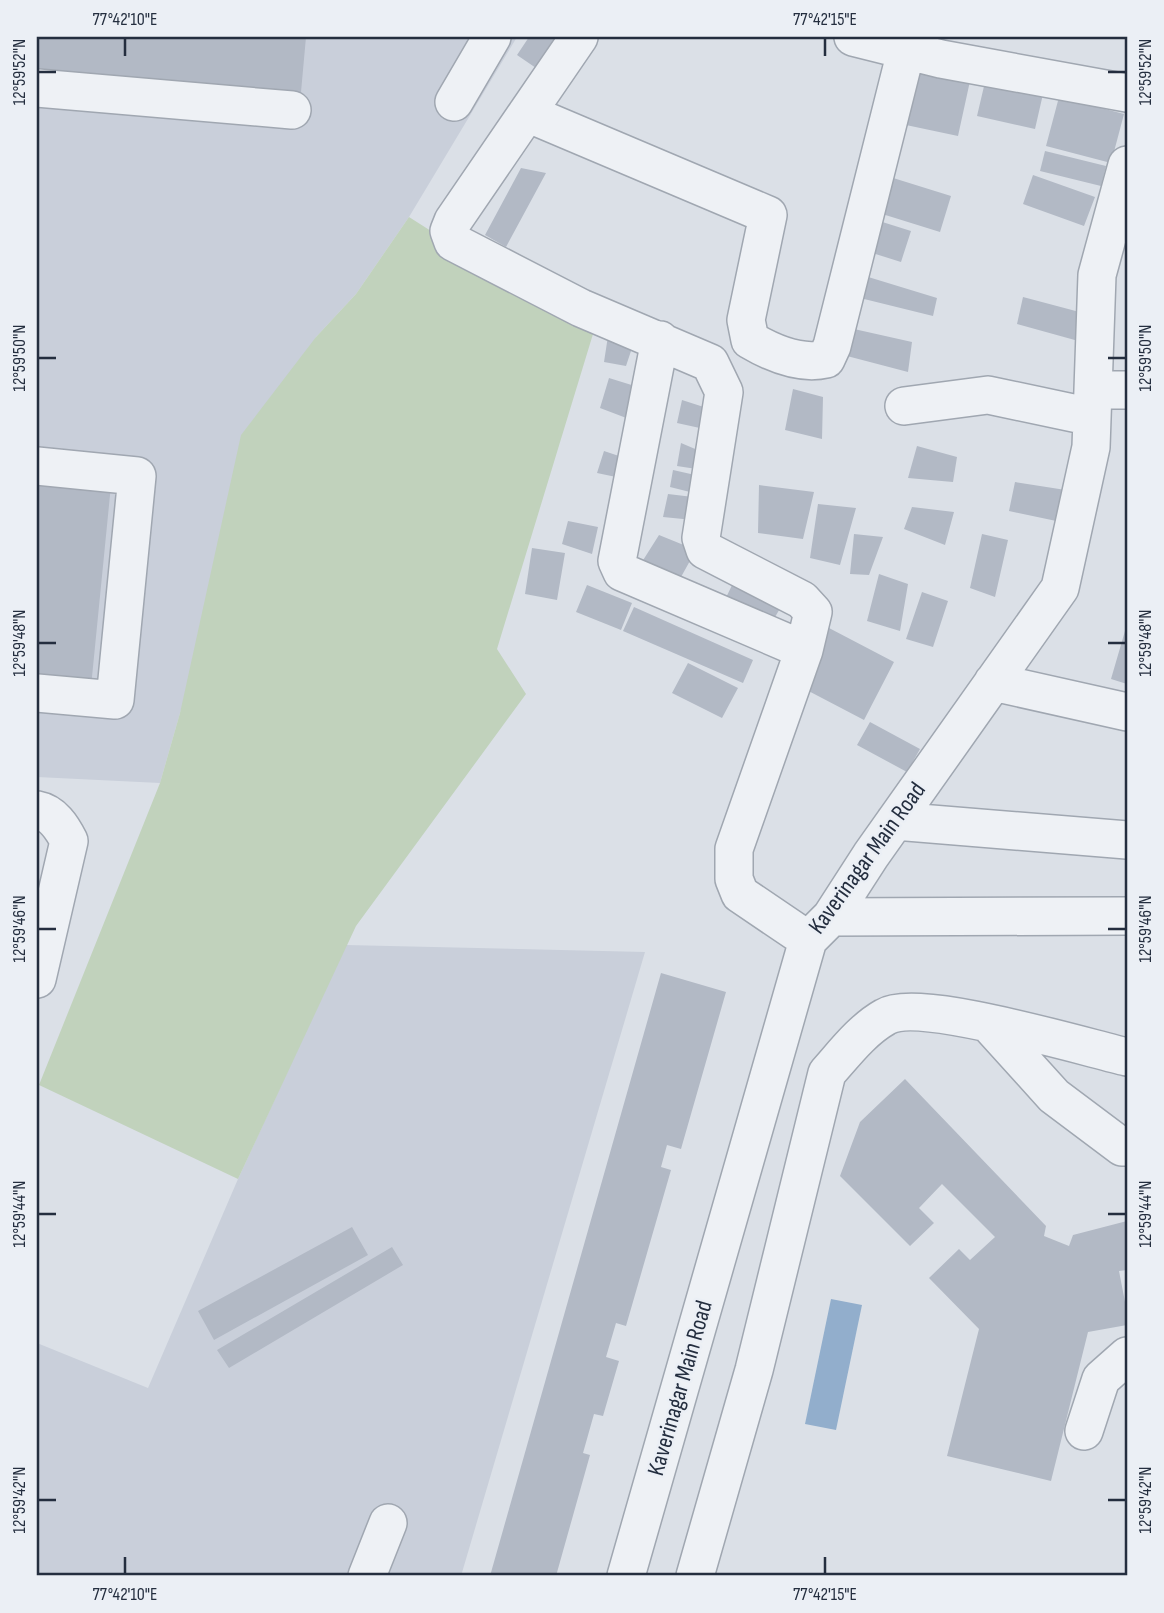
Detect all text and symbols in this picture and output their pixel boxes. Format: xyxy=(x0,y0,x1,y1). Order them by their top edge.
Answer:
text: 77°42'10"E xyxy=(93,9,157,30)
text: 77°42'15"E xyxy=(793,9,857,30)
text: 12°59'52"N xyxy=(9,39,30,105)
text: 12°59'52"N xyxy=(1135,39,1156,105)
text: 12°59'50"N xyxy=(9,325,30,391)
text: 12°59'50"N xyxy=(1135,325,1156,391)
text: 12°59'48"N xyxy=(9,609,30,677)
text: 12°59'48"N xyxy=(1135,609,1156,677)
street label: Kaverinagar Main Road xyxy=(802,776,932,940)
text: 12°59'46"N xyxy=(9,895,30,963)
text: 12°59'46"N xyxy=(1135,895,1156,963)
text: 12°59'44"N xyxy=(9,1181,30,1247)
text: 12°59'44"N xyxy=(1135,1181,1156,1247)
street label: Kaverinagar Main Road xyxy=(641,1297,719,1479)
text: 12°59'42"N xyxy=(9,1467,30,1533)
text: 12°59'42"N xyxy=(1135,1467,1156,1533)
text: 77°42'10"E xyxy=(93,1584,157,1605)
text: 77°42'15"E xyxy=(793,1584,857,1605)

